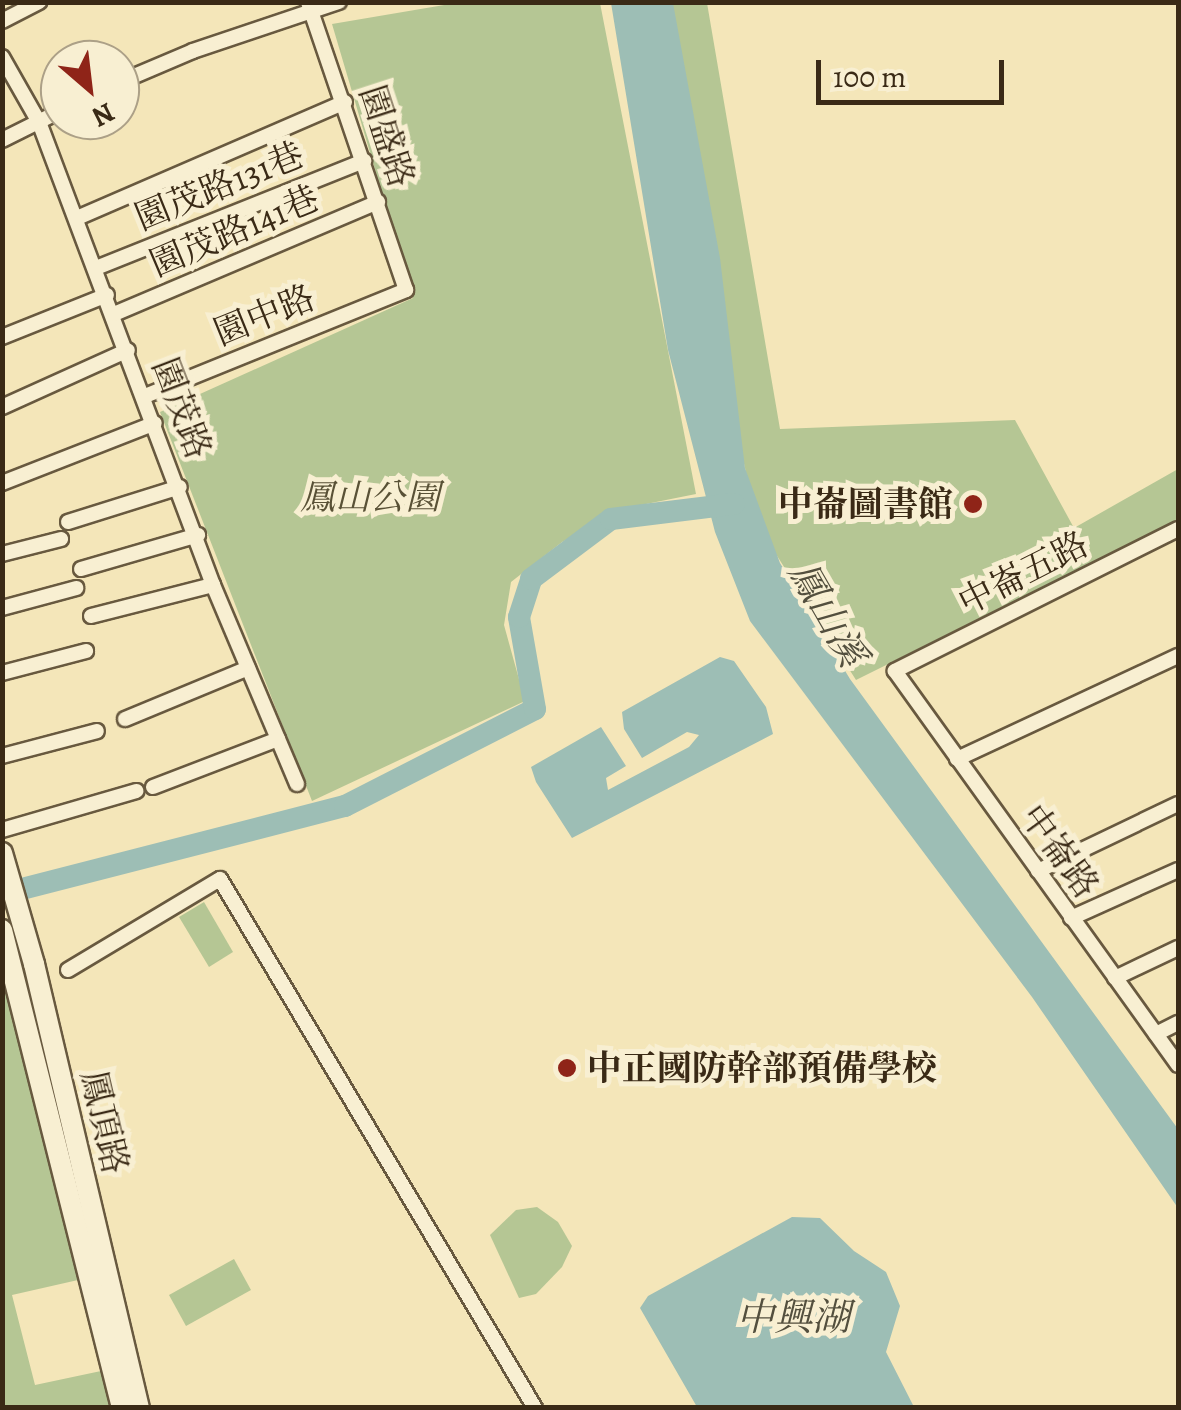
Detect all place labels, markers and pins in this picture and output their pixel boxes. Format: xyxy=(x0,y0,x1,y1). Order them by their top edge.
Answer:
place label: 中崙圖書館 xyxy=(778,483,953,525)
marker: 中崙圖書館 xyxy=(962,493,984,515)
place label: 中正國防幹部預備學校 xyxy=(587,1047,937,1089)
marker: 中正國防幹部預備學校 xyxy=(556,1057,578,1079)

